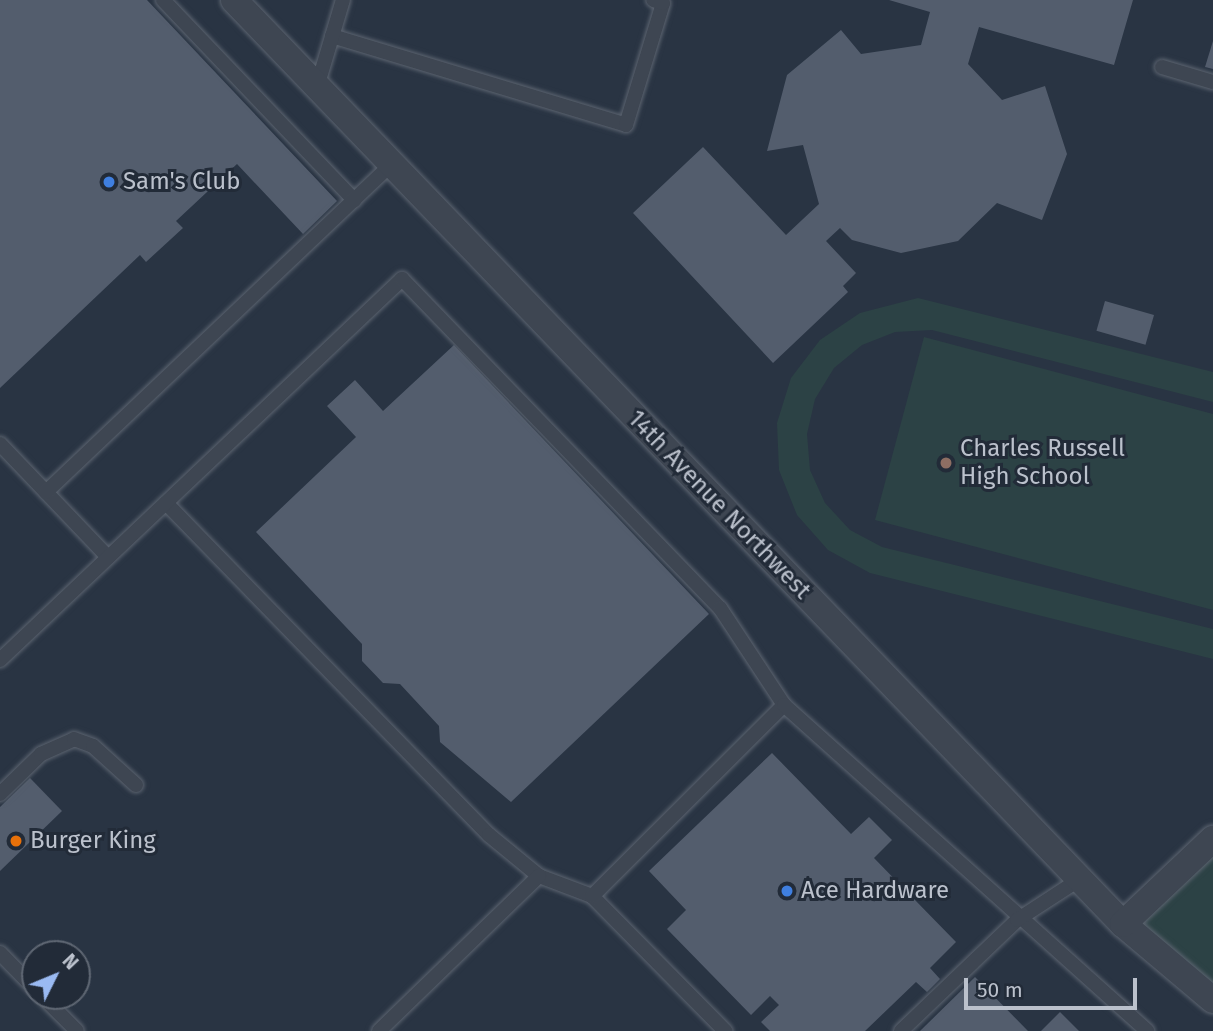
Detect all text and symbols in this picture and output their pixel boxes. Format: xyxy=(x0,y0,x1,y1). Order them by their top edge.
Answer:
place label: Sam's Club xyxy=(123,168,241,196)
marker: Sam's Club xyxy=(101,174,117,190)
street label: 14th Avenue Northwest xyxy=(622,405,816,605)
place label: Charles Russell High School xyxy=(960,435,1125,491)
marker: Charles Russell High School xyxy=(938,455,954,471)
place label: Burger King xyxy=(30,827,156,855)
marker: Burger King xyxy=(8,833,24,849)
place label: Ace Hardware xyxy=(801,877,949,905)
marker: Ace Hardware xyxy=(779,883,795,899)
north arrow xyxy=(21,940,91,1010)
text: N xyxy=(58,949,83,974)
scale bar xyxy=(968,964,1141,1008)
text: 50 m xyxy=(977,977,1023,1003)

